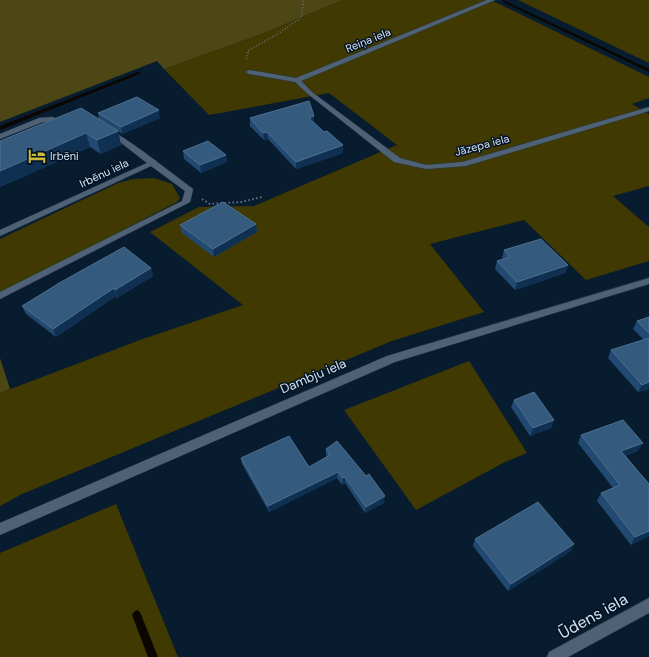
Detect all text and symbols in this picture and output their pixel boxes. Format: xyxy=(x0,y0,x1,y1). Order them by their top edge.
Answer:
street label: Reiņa iela xyxy=(343,25,393,55)
street label: Jāzepa iela xyxy=(453,131,511,159)
hotel icon: Irbēni xyxy=(27,146,47,166)
place label: Irbēni xyxy=(50,149,79,163)
street label: Irbēnu iela xyxy=(77,156,131,190)
street label: Dambju iela xyxy=(277,354,349,398)
street label: Ūdens iela xyxy=(555,588,631,644)

